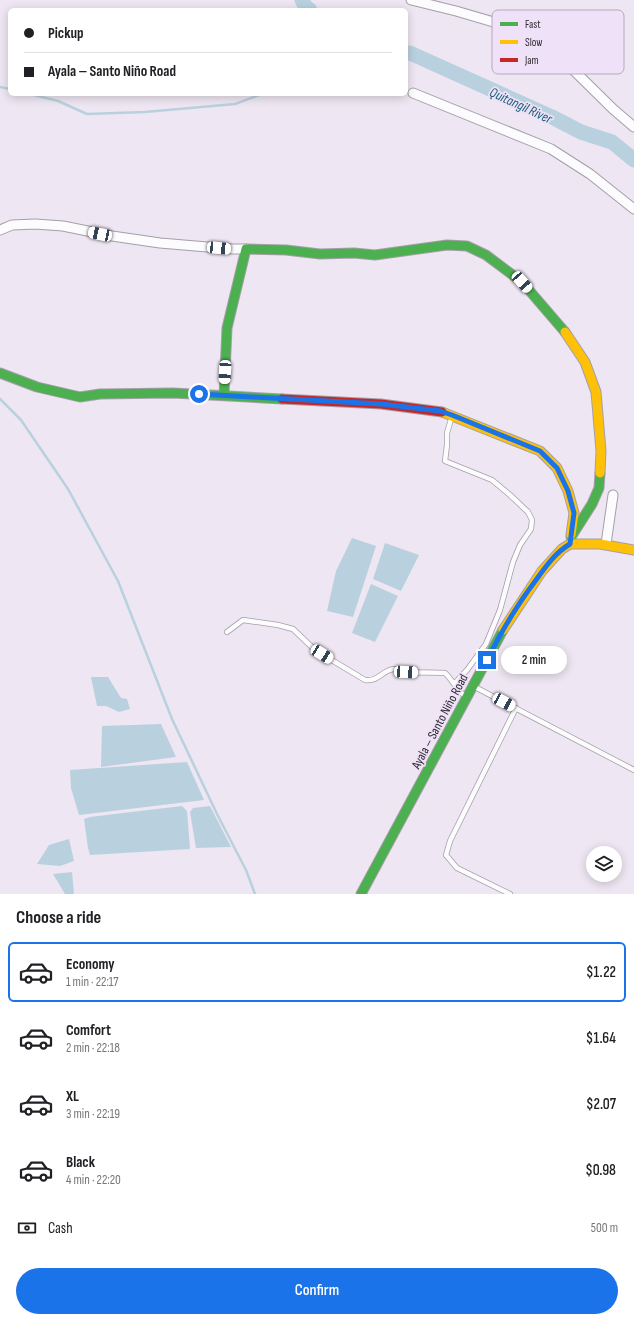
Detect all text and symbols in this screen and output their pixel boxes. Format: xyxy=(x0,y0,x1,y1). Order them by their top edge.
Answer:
legend xyxy=(492,10,624,74)
text: Fast xyxy=(525,18,541,31)
text: Pickup xyxy=(48,24,84,43)
text: Slow xyxy=(525,36,542,49)
text: Jam xyxy=(524,54,539,67)
text: Ayala – Santo Niño Road xyxy=(48,62,176,81)
water label: Quitangil River xyxy=(487,84,556,128)
car xyxy=(87,226,113,242)
car xyxy=(207,241,231,255)
car xyxy=(510,269,534,295)
car xyxy=(218,360,232,384)
route start xyxy=(190,385,208,403)
car xyxy=(309,643,335,665)
callout: 2 min xyxy=(501,646,567,674)
route end xyxy=(478,651,496,669)
text: 2 min xyxy=(522,652,546,668)
car xyxy=(394,665,418,679)
street label: Ayala – Santo Niño Road xyxy=(408,671,472,773)
car xyxy=(491,691,517,713)
map controls xyxy=(586,846,622,882)
button: layers xyxy=(586,846,622,882)
text: Choose a ride xyxy=(16,907,101,928)
icon: car xyxy=(18,954,54,990)
text: Economy xyxy=(66,955,115,974)
text: $1.22 xyxy=(586,963,616,982)
text: 1 min · 22:17 xyxy=(66,974,119,990)
icon: car xyxy=(18,1020,54,1056)
text: Comfort xyxy=(66,1021,111,1040)
text: $1.64 xyxy=(586,1029,616,1048)
text: 2 min · 22:18 xyxy=(66,1040,120,1056)
icon: car xyxy=(18,1086,54,1122)
text: XL xyxy=(66,1087,79,1106)
text: $2.07 xyxy=(586,1095,616,1114)
text: 3 min · 22:19 xyxy=(66,1106,120,1122)
icon: car xyxy=(18,1152,54,1188)
text: Black xyxy=(66,1153,95,1172)
text: $0.98 xyxy=(585,1161,616,1180)
text: 4 min · 22:20 xyxy=(66,1172,121,1188)
icon: cash xyxy=(16,1217,38,1239)
text: Cash xyxy=(48,1219,73,1238)
text: 500 m xyxy=(591,1220,618,1236)
button: Confirm xyxy=(16,1268,618,1314)

